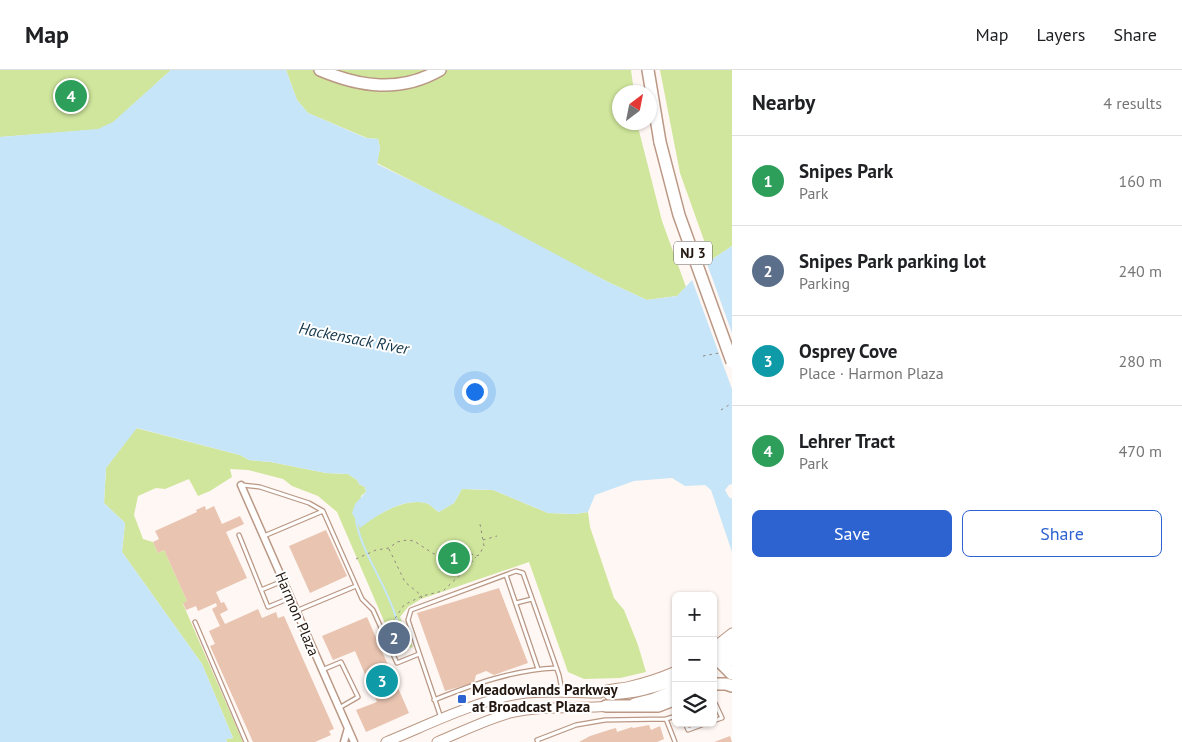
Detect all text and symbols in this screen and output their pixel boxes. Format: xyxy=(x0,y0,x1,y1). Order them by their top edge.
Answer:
text: Map xyxy=(25,19,69,50)
text: Map xyxy=(976,23,1008,46)
text: Layers xyxy=(1036,23,1085,46)
text: Share xyxy=(1113,23,1157,46)
pin: 4 xyxy=(55,77,87,115)
north arrow xyxy=(612,85,657,130)
text: Nearby xyxy=(752,89,815,116)
text: 4 results xyxy=(1103,93,1162,113)
text: Snipes Park xyxy=(799,159,893,183)
text: 1 xyxy=(763,171,773,191)
text: 160 m xyxy=(1119,171,1162,191)
text: Park xyxy=(799,183,828,203)
road number: NJ 3 xyxy=(674,242,712,264)
text: Snipes Park parking lot xyxy=(799,249,986,273)
text: 2 xyxy=(763,261,773,281)
text: 240 m xyxy=(1119,261,1162,281)
text: Parking xyxy=(799,273,850,293)
water label: Hackensack River xyxy=(297,318,412,359)
text: Osprey Cove xyxy=(799,339,898,363)
text: 3 xyxy=(763,351,773,371)
text: 280 m xyxy=(1119,351,1162,371)
text: Place · Harmon Plaza xyxy=(799,363,944,383)
your location xyxy=(462,379,488,405)
text: Lehrer Tract xyxy=(799,429,895,453)
text: 4 xyxy=(763,441,773,461)
text: 470 m xyxy=(1119,441,1162,461)
text: Park xyxy=(799,453,828,473)
button: Save xyxy=(752,510,952,557)
button: Share xyxy=(962,510,1162,557)
pin: 1 xyxy=(438,539,470,577)
street label: Harmon Plaza xyxy=(271,569,324,659)
map controls xyxy=(672,592,717,727)
button: + xyxy=(672,592,717,637)
pin: 2 xyxy=(378,619,410,657)
button: − xyxy=(672,637,717,682)
pin: 3 xyxy=(366,662,398,700)
place label: Meadowlands Parkway at Broadcast Plaza xyxy=(472,680,619,716)
button: layers xyxy=(672,682,717,727)
marker: Meadowlands Parkway at Broadcast Plaza xyxy=(456,693,468,705)

